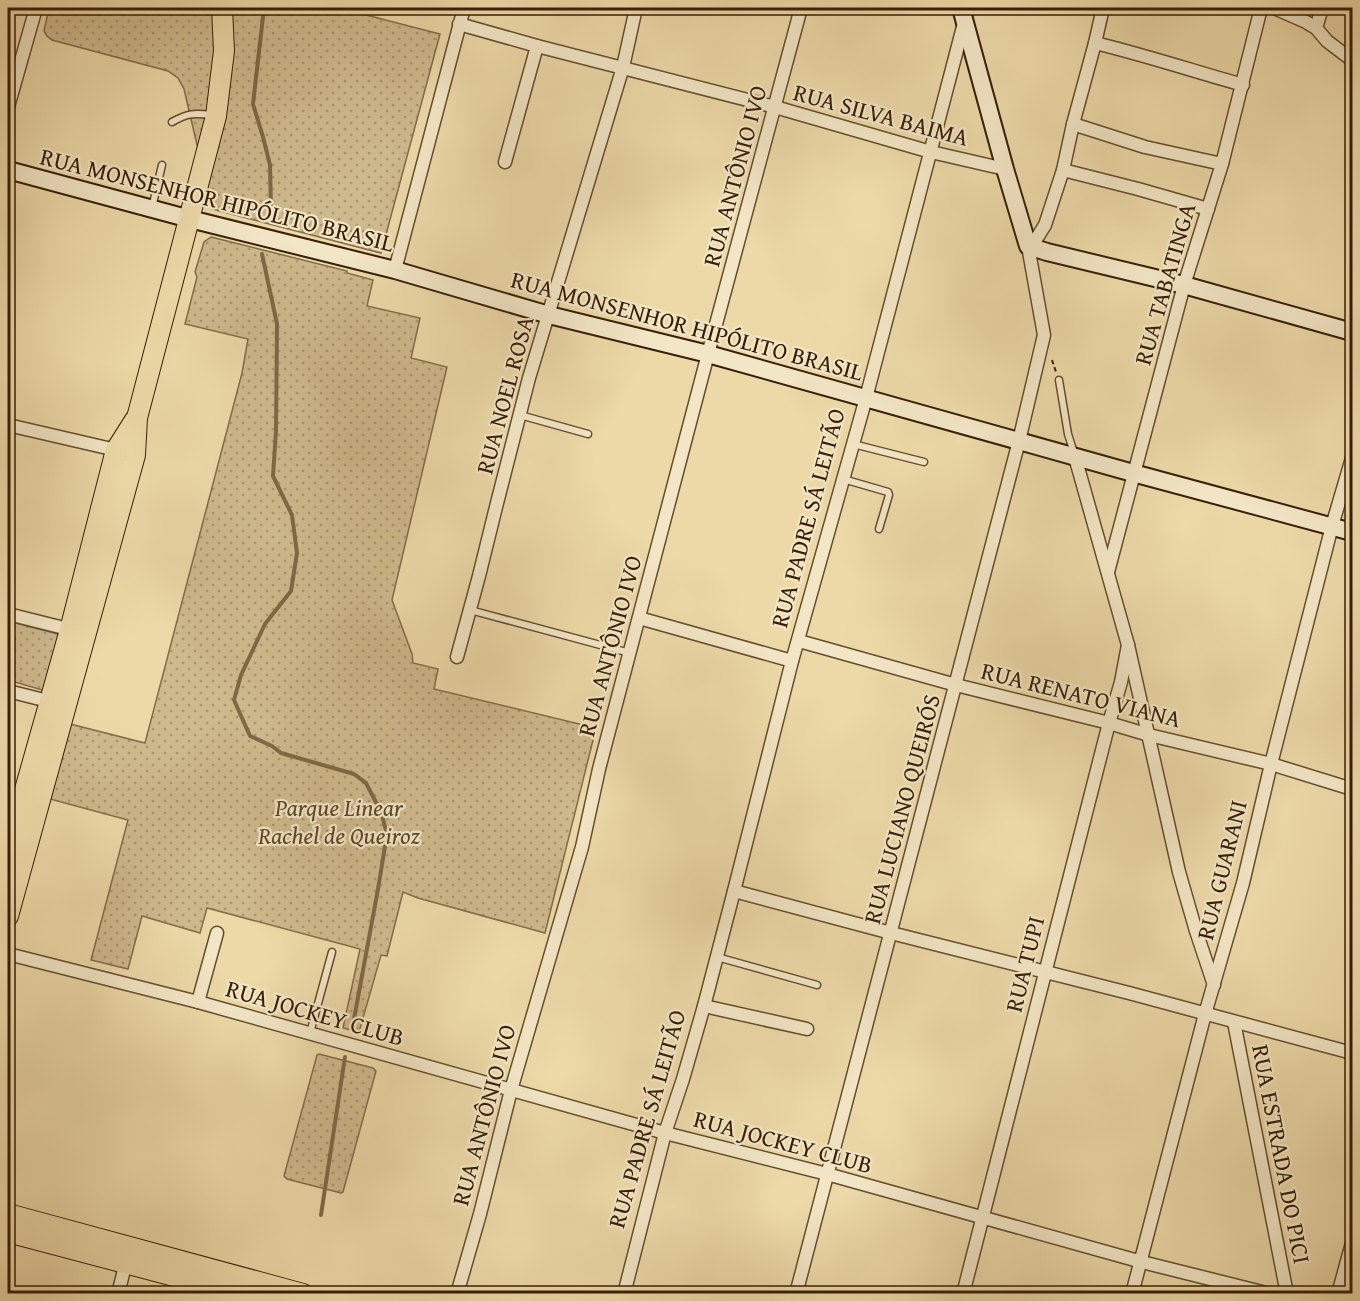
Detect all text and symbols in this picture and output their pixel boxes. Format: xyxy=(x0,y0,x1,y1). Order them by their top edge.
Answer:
street label: RUA SILVA BAIMA xyxy=(790,74,973,155)
street label: RUA ANTÔNIO IVO xyxy=(694,81,776,270)
street label: RUA MONSENHOR HIPÓLITO BRASIL xyxy=(37,139,398,261)
street label: RUA TABATINGA xyxy=(1125,198,1204,369)
street label: RUA MONSENHOR HIPÓLITO BRASIL xyxy=(507,262,867,390)
street label: RUA NOEL ROSA xyxy=(467,312,543,478)
street label: RUA PADRE SÁ LEITÃO xyxy=(761,404,854,631)
street label: RUA ANTÔNIO IVO xyxy=(569,551,651,740)
street label: RUA RENATO VIANA xyxy=(978,653,1185,736)
street label: RUA LUCIANO QUEIRÓS xyxy=(854,690,949,928)
park label: Parque Linear Rachel de Queiroz xyxy=(257,790,421,853)
street label: RUA GUARANI xyxy=(1187,796,1256,944)
street label: RUA TUPI xyxy=(996,912,1053,1016)
street label: RUA JOCKEY CLUB xyxy=(222,970,408,1055)
street label: RUA PADRE SÁ LEITÃO xyxy=(599,1006,694,1232)
street label: RUA ANTÔNIO IVO xyxy=(443,1020,525,1209)
street label: RUA ESTRADA DO PICI xyxy=(1243,1041,1320,1267)
street label: RUA JOCKEY CLUB xyxy=(690,1101,876,1182)

